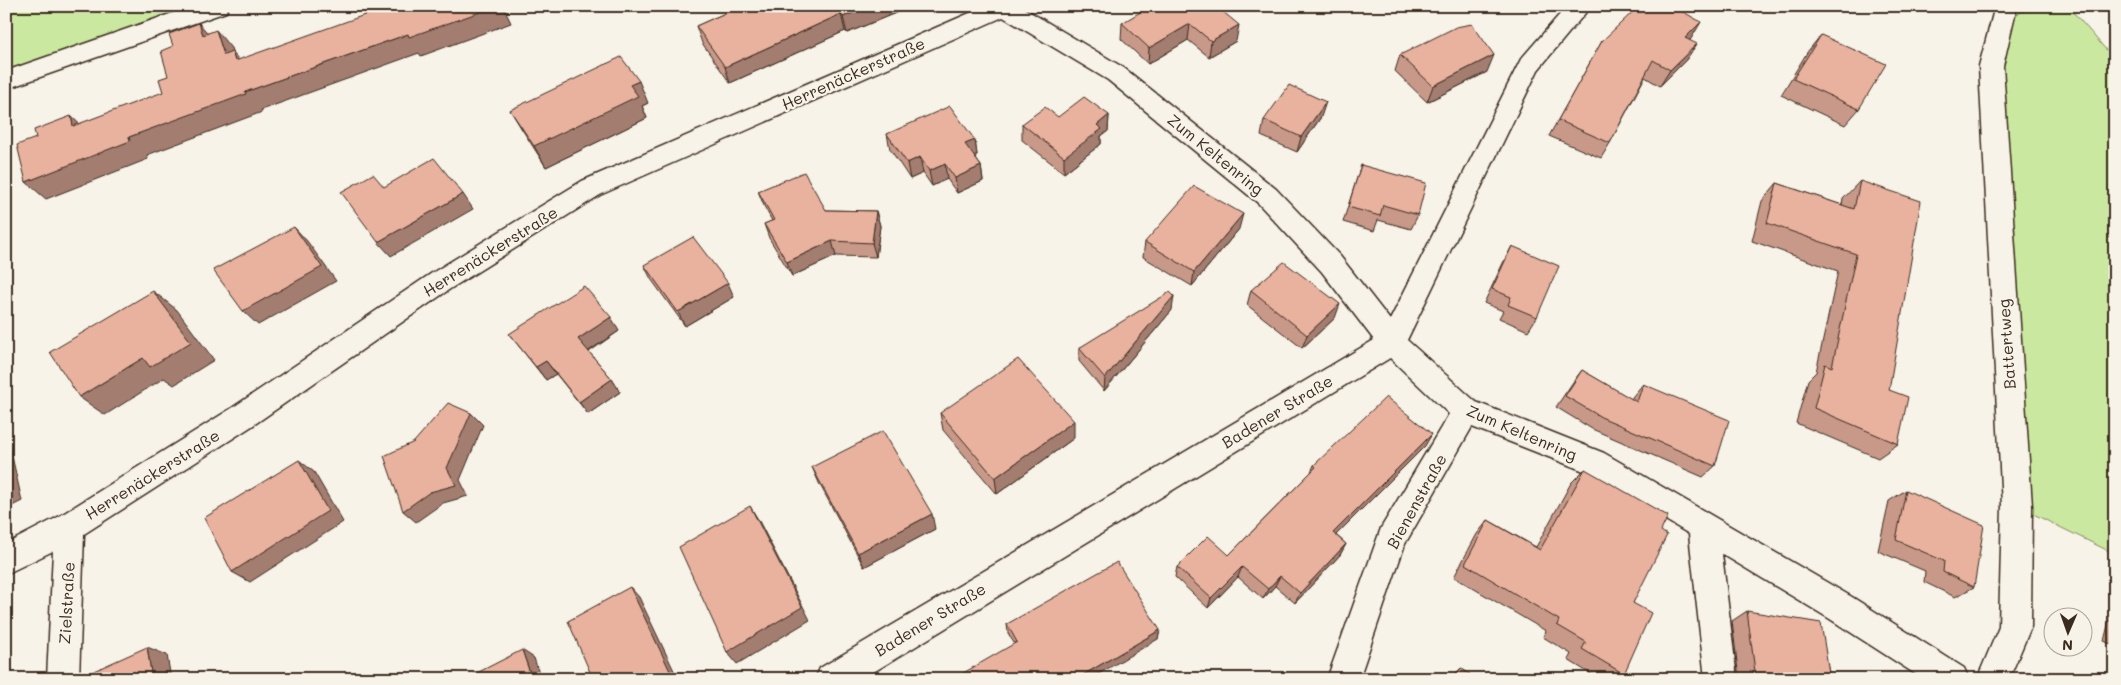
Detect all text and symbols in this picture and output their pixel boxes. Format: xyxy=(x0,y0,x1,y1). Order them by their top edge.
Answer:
street label: Herrenäckerstraße xyxy=(778,32,928,114)
street label: Zum Keltenring xyxy=(1164,109,1268,199)
street label: Herrenäckerstraße xyxy=(419,201,561,301)
street label: Battertweg xyxy=(1992,298,2020,390)
street label: Badener Straße xyxy=(1218,370,1336,452)
street label: Zum Keltenring xyxy=(1464,399,1580,465)
street label: Herrenäckerstraße xyxy=(81,424,223,524)
street label: Bienenstraße xyxy=(1381,450,1451,552)
street label: Zielstraße xyxy=(53,561,79,645)
street label: Badener Straße xyxy=(871,578,989,660)
north arrow xyxy=(2044,608,2094,658)
text: N xyxy=(2062,636,2073,655)

